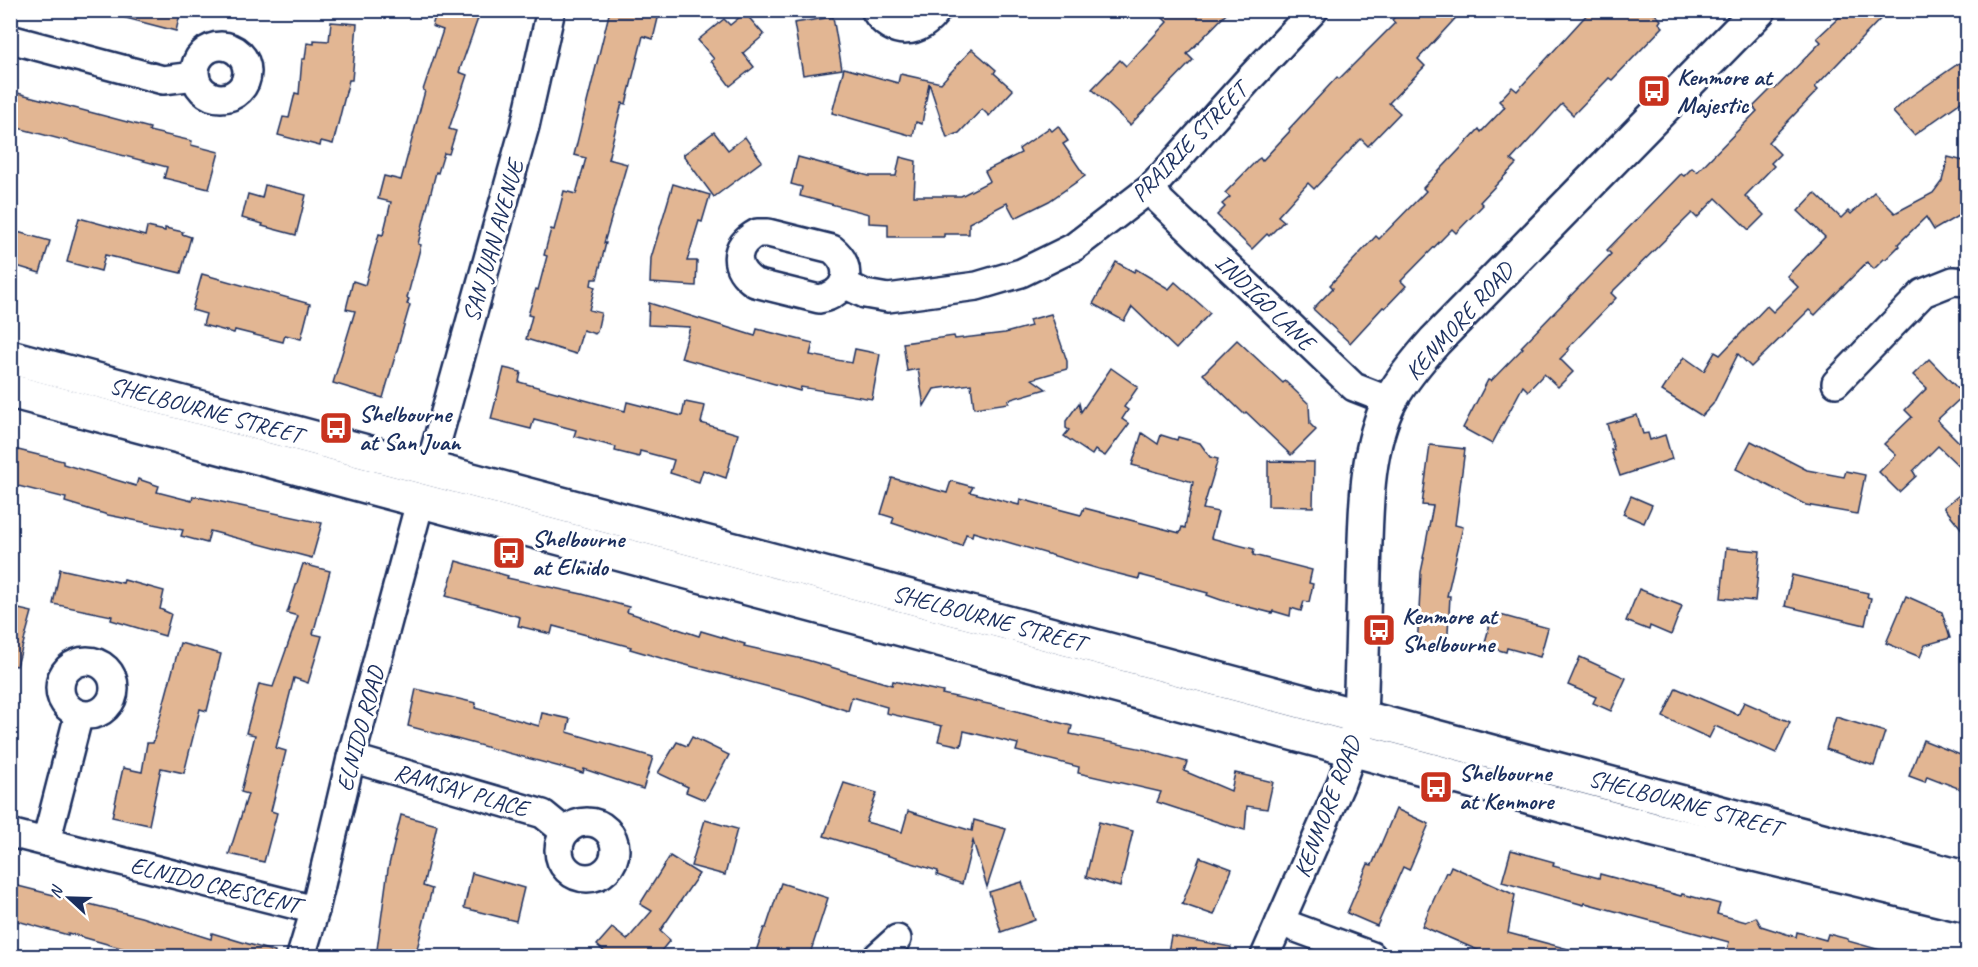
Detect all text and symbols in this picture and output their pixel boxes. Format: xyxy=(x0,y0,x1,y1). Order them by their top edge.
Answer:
place label: Kenmore at Majestic xyxy=(1677,62,1775,120)
street label: PRAIRIE STREET xyxy=(1124,72,1257,208)
bus stop icon: Kenmore at Majestic xyxy=(1636,73,1672,109)
street label: SAN JUAN AVENUE xyxy=(456,154,531,325)
street label: INDIGO LANE xyxy=(1209,247,1323,359)
street label: KENMORE ROAD xyxy=(1398,254,1521,386)
street label: SHELBOURNE STREET xyxy=(106,370,311,451)
place label: Shelbourne at San Juan xyxy=(359,399,462,457)
bus stop icon: Shelbourne at San Juan xyxy=(318,410,354,446)
place label: Shelbourne at Elnido xyxy=(532,524,626,582)
bus stop icon: Shelbourne at Elnido xyxy=(491,535,527,571)
street label: SHELBOURNE STREET xyxy=(889,578,1094,659)
place label: Kenmore at Shelbourne xyxy=(1402,601,1500,659)
bus stop icon: Kenmore at Shelbourne xyxy=(1361,612,1397,648)
street label: ELNIDO ROAD xyxy=(329,661,392,795)
street label: KENMORE ROAD xyxy=(1286,731,1368,882)
street label: RAMSAY PLACE xyxy=(391,757,534,824)
place label: Shelbourne at Kenmore xyxy=(1459,758,1555,816)
street label: SHELBOURNE STREET xyxy=(1585,763,1790,844)
bus stop icon: Shelbourne at Kenmore xyxy=(1418,769,1454,805)
street label: ELNIDO CRESCENT xyxy=(127,850,308,922)
north arrow xyxy=(39,868,99,928)
text: N xyxy=(45,882,68,901)

